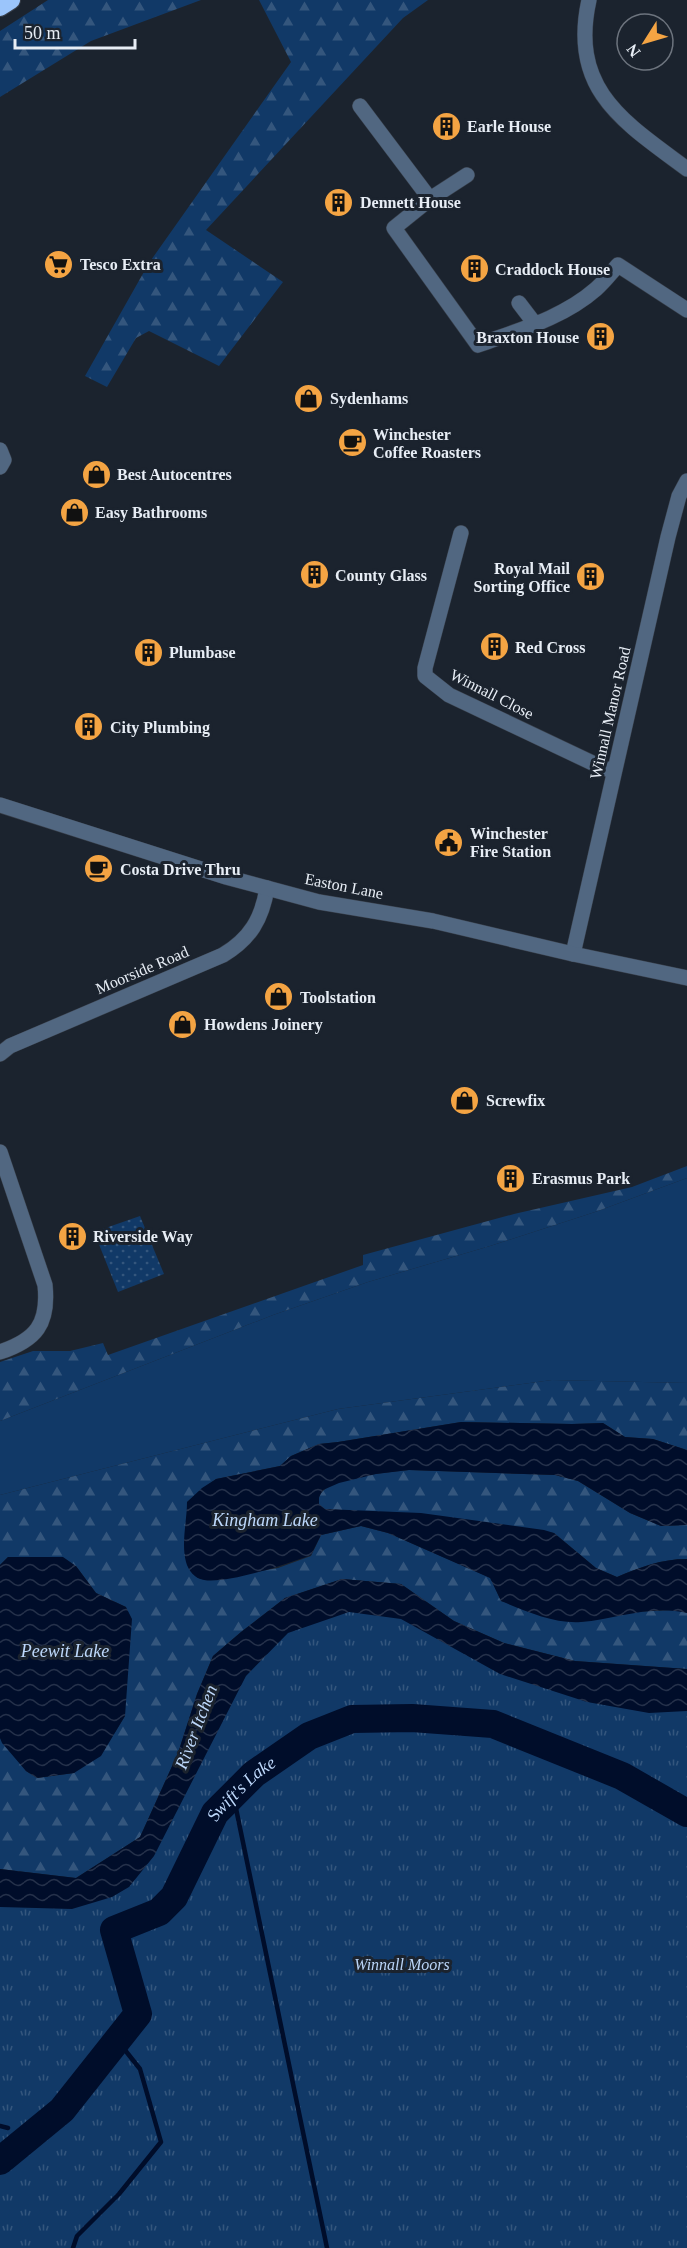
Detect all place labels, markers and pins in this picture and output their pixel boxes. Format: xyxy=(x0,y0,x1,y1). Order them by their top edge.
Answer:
building icon: Earle House xyxy=(430,110,462,142)
place label: Earle House xyxy=(467,118,551,135)
building icon: Dennett House xyxy=(323,186,355,218)
place label: Dennett House xyxy=(360,194,461,211)
supermarket icon: Tesco Extra xyxy=(43,248,75,280)
building icon: Craddock House xyxy=(458,253,490,285)
place label: Tesco Extra xyxy=(80,256,161,273)
place label: Craddock House xyxy=(495,261,610,278)
building icon: Braxton House xyxy=(584,321,616,353)
place label: Braxton House xyxy=(476,329,579,346)
shop icon: Sydenhams xyxy=(293,382,325,414)
place label: Sydenhams xyxy=(330,390,408,408)
place label: Winchester Coffee Roasters xyxy=(373,426,481,461)
cafe icon: Winchester Coffee Roasters xyxy=(336,427,368,459)
shop icon: Best Autocentres xyxy=(80,458,112,490)
place label: Best Autocentres xyxy=(117,466,232,483)
shop icon: Easy Bathrooms xyxy=(58,496,90,528)
place label: Easy Bathrooms xyxy=(95,504,207,522)
building icon: County Glass xyxy=(298,559,330,591)
place label: Royal Mail Sorting Office xyxy=(474,560,571,596)
building icon: Royal Mail Sorting Office xyxy=(575,561,607,593)
place label: County Glass xyxy=(335,567,427,585)
building icon: Red Cross xyxy=(478,631,510,663)
building icon: Plumbase xyxy=(132,636,164,668)
place label: Red Cross xyxy=(515,639,585,656)
place label: Plumbase xyxy=(169,644,236,661)
building icon: City Plumbing xyxy=(73,711,105,743)
place label: City Plumbing xyxy=(110,719,210,737)
place label: Winchester Fire Station xyxy=(470,825,551,860)
public building icon: Winchester Fire Station xyxy=(433,826,465,858)
cafe icon: Costa Drive Thru xyxy=(83,853,115,885)
place label: Costa Drive Thru xyxy=(120,861,241,878)
shop icon: Toolstation xyxy=(263,981,295,1013)
place label: Toolstation xyxy=(300,989,376,1006)
shop icon: Howdens Joinery xyxy=(167,1008,199,1040)
place label: Howdens Joinery xyxy=(204,1016,323,1034)
shop icon: Screwfix xyxy=(449,1084,481,1116)
place label: Screwfix xyxy=(486,1092,545,1109)
building icon: Erasmus Park xyxy=(495,1162,527,1194)
place label: Erasmus Park xyxy=(532,1170,630,1187)
building icon: Riverside Way xyxy=(56,1220,88,1252)
place label: Riverside Way xyxy=(93,1228,193,1246)

